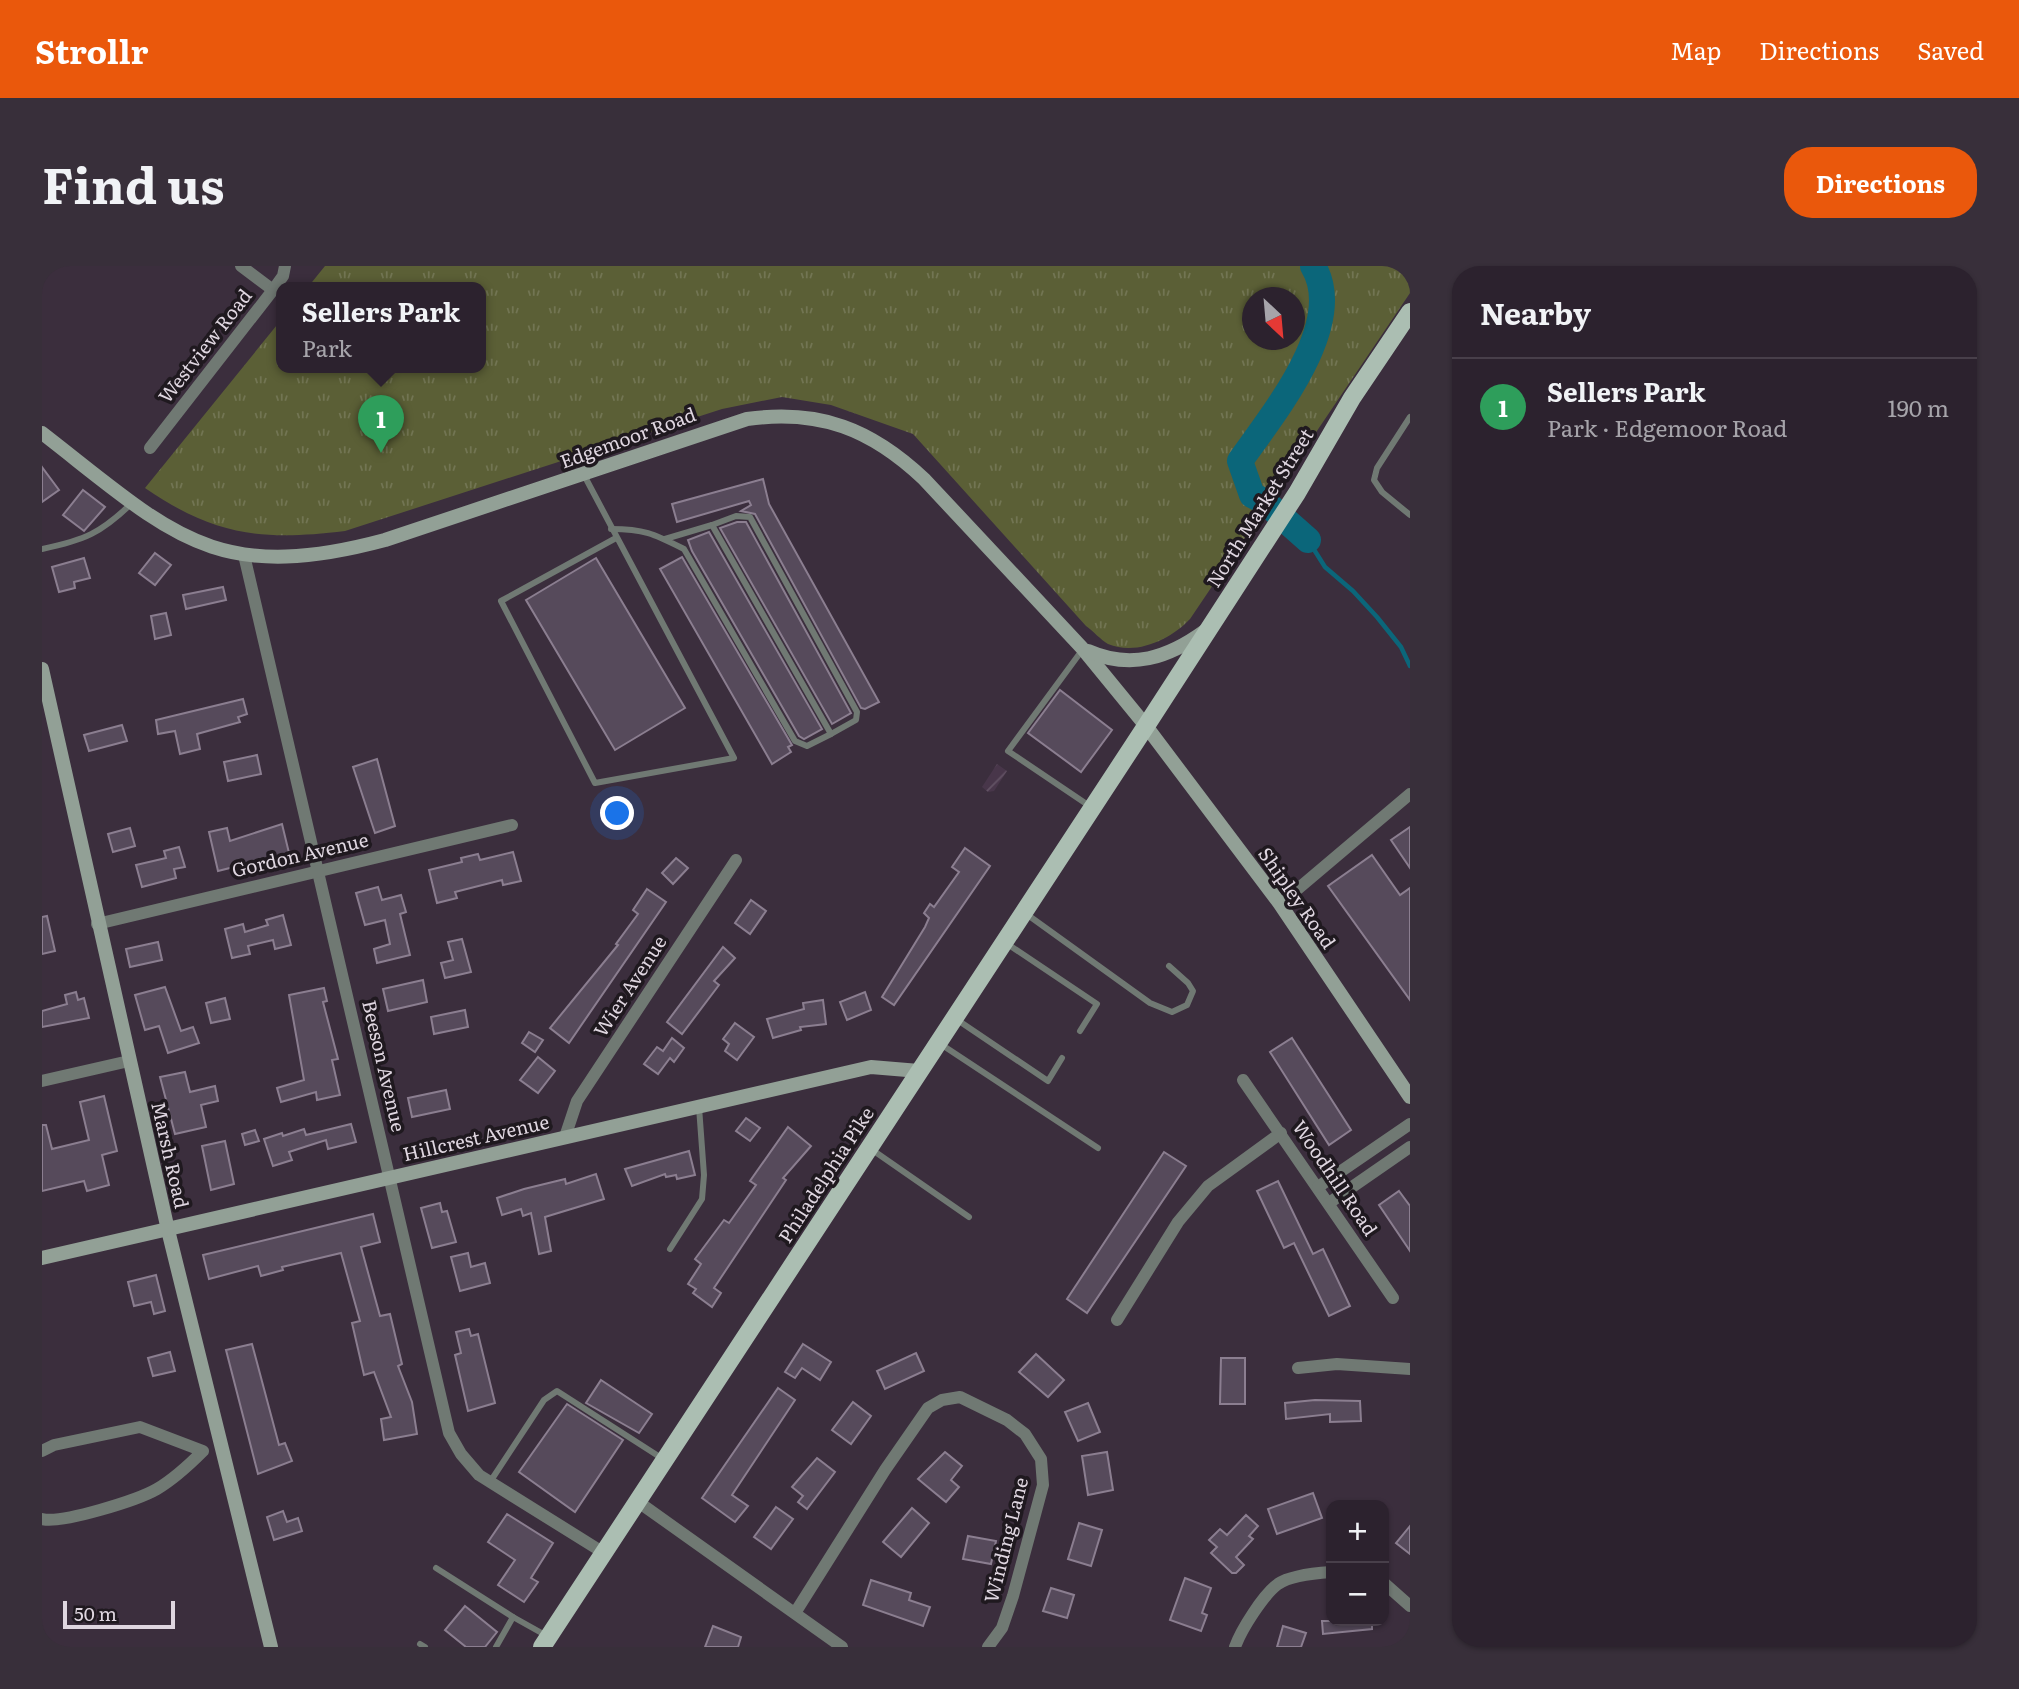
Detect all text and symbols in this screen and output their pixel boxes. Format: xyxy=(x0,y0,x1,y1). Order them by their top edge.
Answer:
text: Strollr xyxy=(35,25,149,74)
text: Map xyxy=(1670,32,1721,67)
text: Directions xyxy=(1759,32,1879,67)
text: Saved xyxy=(1917,32,1984,67)
text: Find us xyxy=(42,146,225,219)
button: Directions xyxy=(1784,147,1977,218)
street label: Westview Road xyxy=(151,282,258,408)
popup xyxy=(276,282,486,373)
north arrow xyxy=(1242,287,1305,350)
text: Nearby xyxy=(1480,290,1591,334)
text: Sellers Park xyxy=(302,291,460,330)
text: Park xyxy=(302,330,352,364)
text: Sellers Park xyxy=(1547,371,1706,410)
text: 1 xyxy=(1498,390,1508,424)
text: 190 m xyxy=(1887,390,1949,424)
pin: 1 xyxy=(358,395,404,453)
street label: Edgemoor Road xyxy=(556,399,700,475)
text: Park · Edgemoor Road xyxy=(1547,410,1787,444)
street label: North Market Street xyxy=(1199,422,1320,592)
your location xyxy=(600,796,634,830)
street label: Gordon Avenue xyxy=(229,825,371,883)
street label: Shipley Road xyxy=(1252,841,1343,954)
street label: Wier Avenue xyxy=(586,929,673,1042)
street label: Beeson Avenue xyxy=(356,997,414,1135)
street label: Marsh Road xyxy=(145,1099,197,1211)
street label: Philadelphia Pike xyxy=(771,1101,880,1248)
street label: Hillcrest Avenue xyxy=(400,1107,552,1167)
street label: Woodhill Road xyxy=(1287,1114,1385,1241)
street label: Winding Lane xyxy=(976,1474,1034,1606)
map controls xyxy=(1326,1500,1389,1626)
button: + xyxy=(1326,1500,1389,1563)
button: − xyxy=(1326,1563,1389,1626)
scale bar xyxy=(63,1598,175,1630)
text: 50 m xyxy=(74,1599,117,1627)

